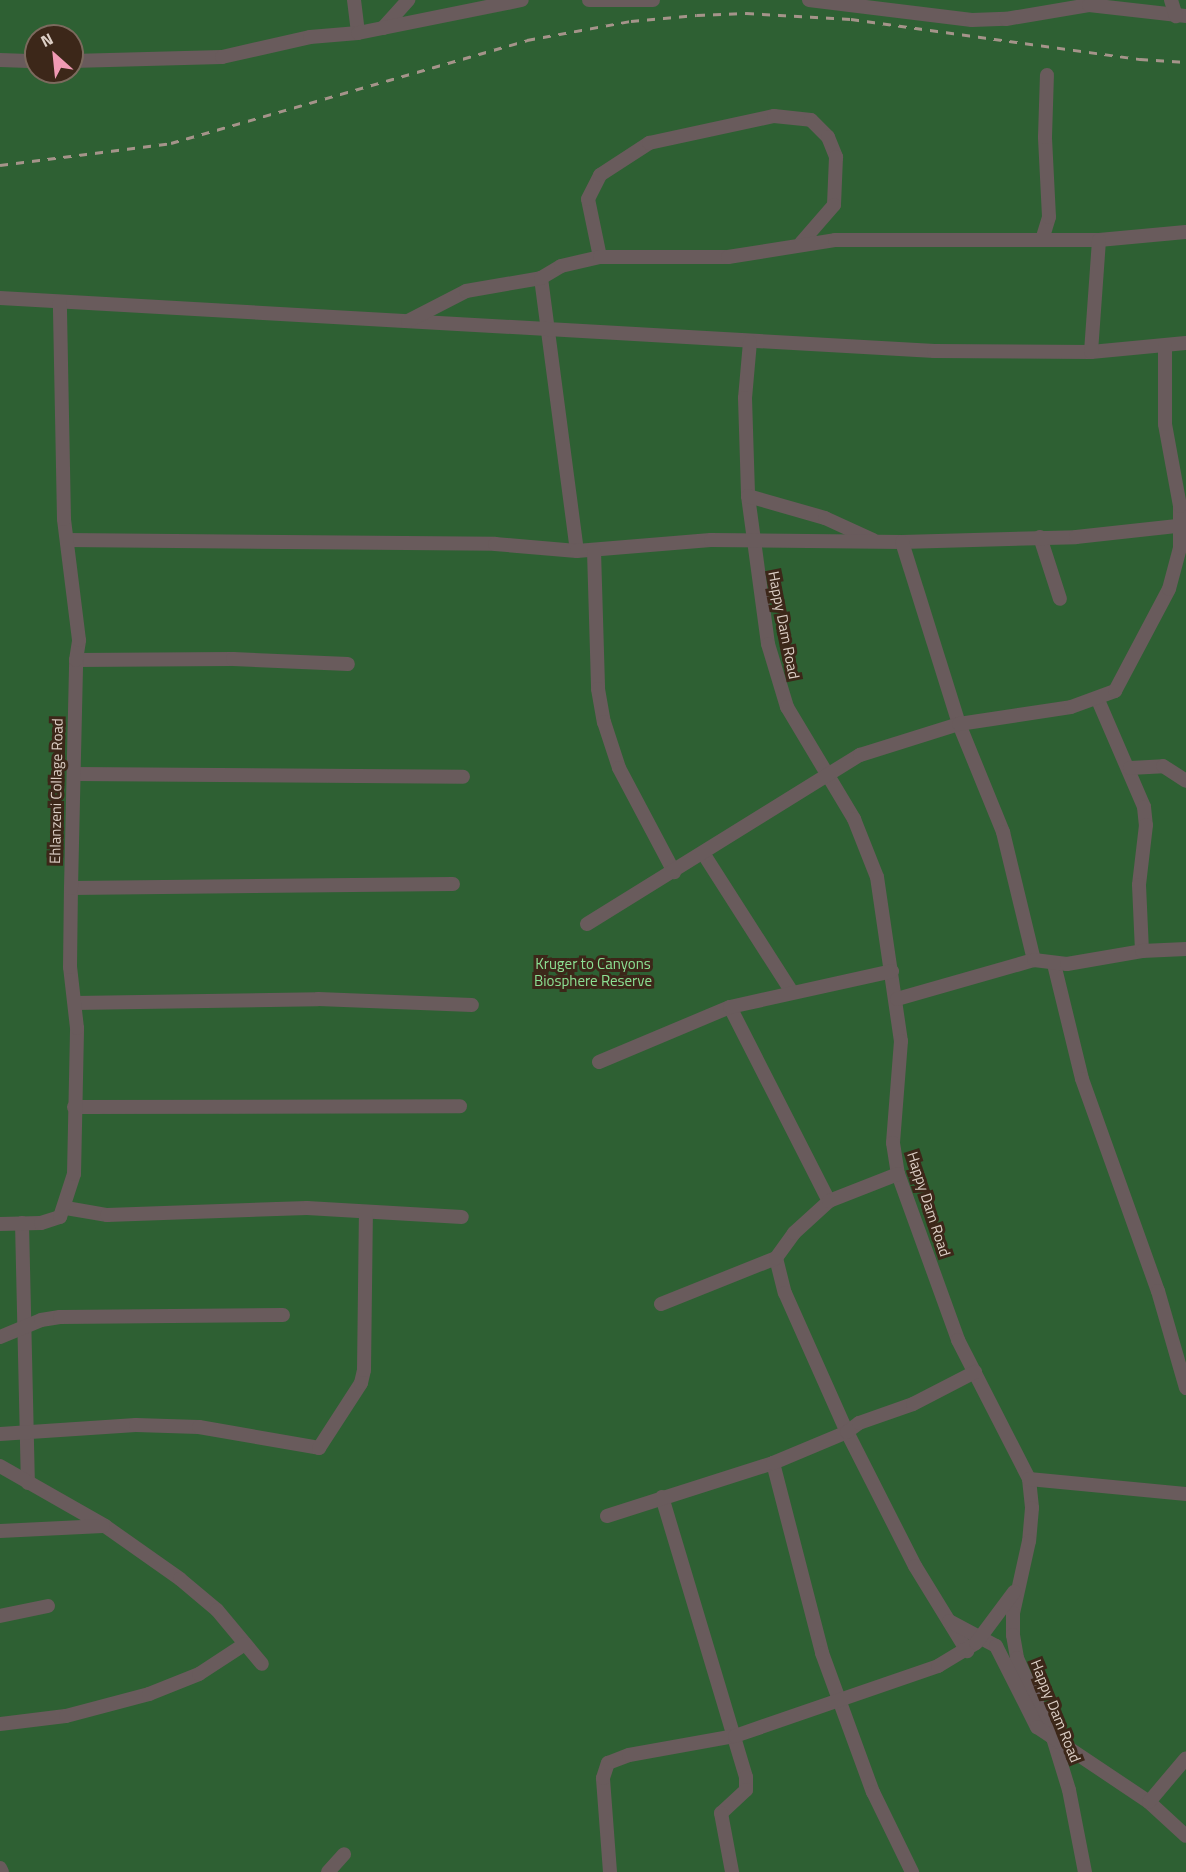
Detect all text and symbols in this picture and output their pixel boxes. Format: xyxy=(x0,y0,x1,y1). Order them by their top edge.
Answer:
north arrow xyxy=(24,24,84,84)
text: N xyxy=(36,27,57,53)
street label: Happy Dam Road xyxy=(765,570,803,680)
street label: Ehlanzeni Collage Road xyxy=(46,718,66,864)
park label: Kruger to Canyons Biosphere Reserve xyxy=(534,954,652,989)
street label: Happy Dam Road xyxy=(904,1149,954,1259)
street label: Happy Dam Road xyxy=(1027,1657,1085,1765)

